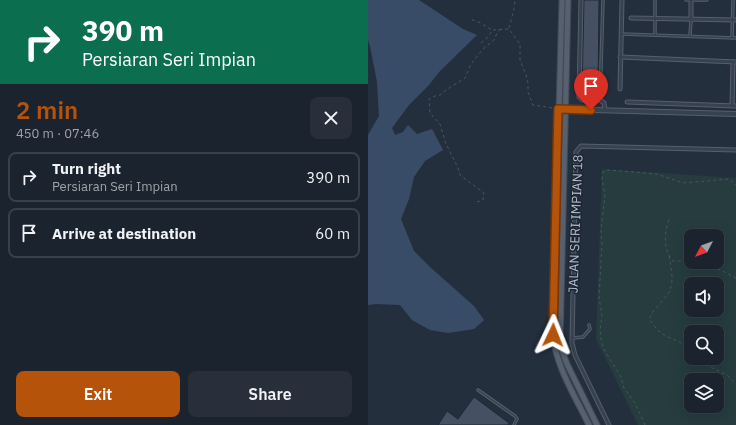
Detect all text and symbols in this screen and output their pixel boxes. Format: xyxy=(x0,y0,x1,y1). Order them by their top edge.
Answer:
text: 390 m xyxy=(82,12,164,49)
icon: right xyxy=(16,16,68,68)
text: Persiaran Seri Impian xyxy=(82,48,256,71)
pin xyxy=(574,69,608,110)
icon: arrive xyxy=(580,75,602,97)
text: 2 min xyxy=(16,94,78,126)
button: close xyxy=(310,97,352,139)
text: 450 m · 07:46 xyxy=(16,125,99,142)
street label: JALAN SERI IMPIAN 18 xyxy=(565,154,586,294)
text: Turn right xyxy=(52,159,121,178)
icon: right xyxy=(18,166,40,188)
text: 390 m xyxy=(306,168,350,187)
text: Persiaran Seri Impian xyxy=(52,178,178,195)
icon: arrive xyxy=(18,222,40,244)
text: Arrive at destination xyxy=(52,224,196,243)
text: 60 m xyxy=(315,224,350,243)
north arrow xyxy=(684,229,724,269)
map controls xyxy=(684,229,724,413)
button: sound xyxy=(684,277,724,317)
position arrow xyxy=(532,314,574,356)
button: search xyxy=(684,325,724,365)
button: Exit xyxy=(16,371,180,417)
button: Share xyxy=(188,371,352,417)
button: layers xyxy=(684,373,724,413)

